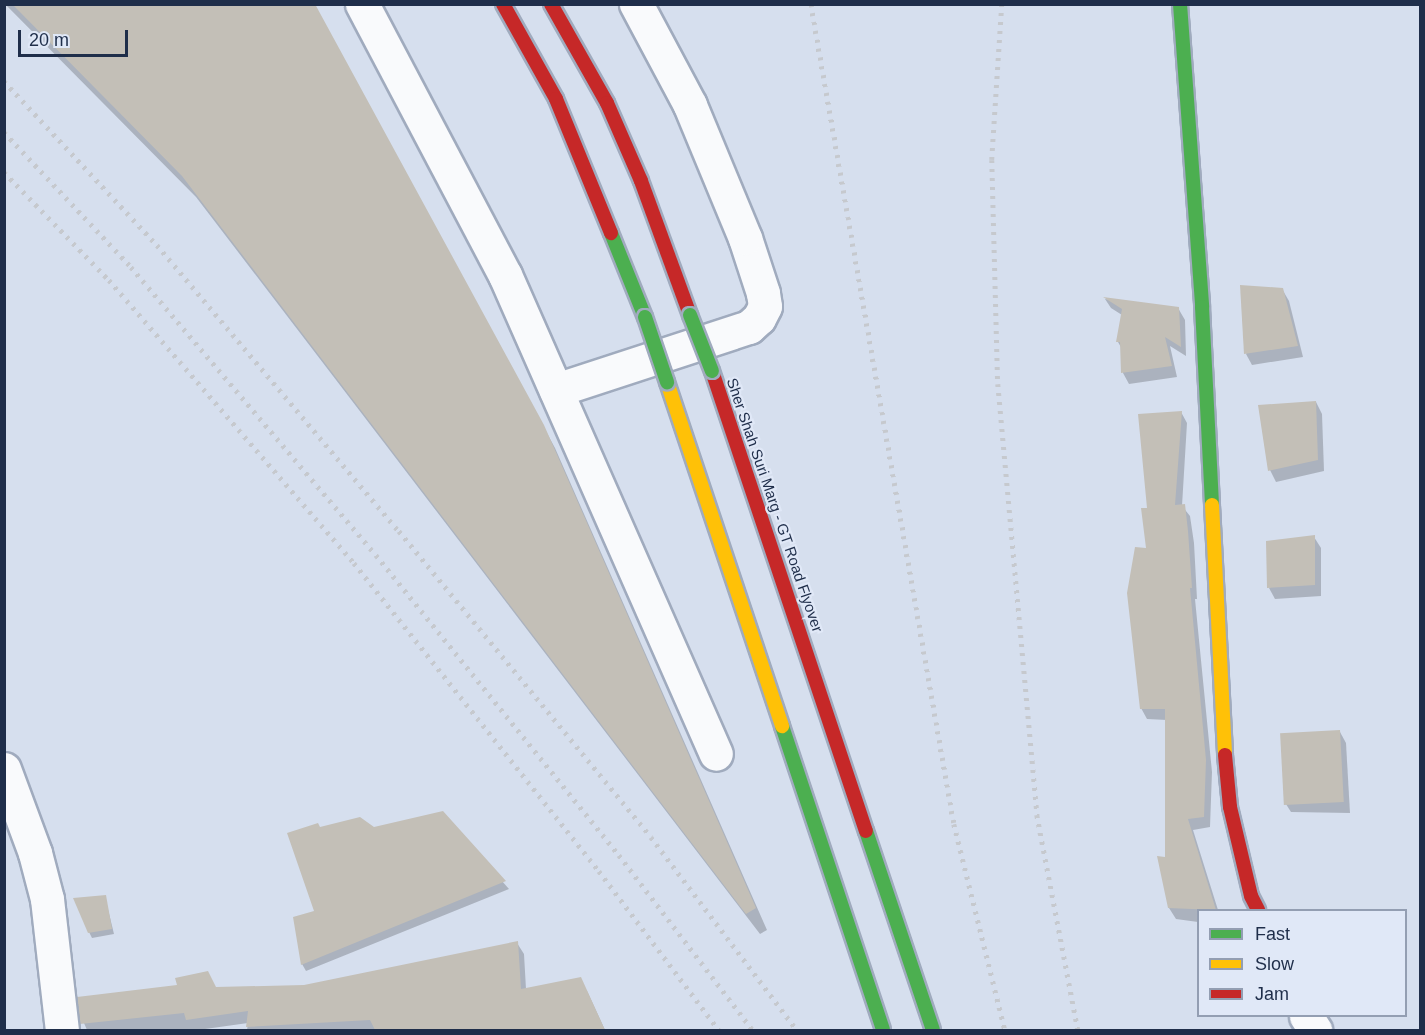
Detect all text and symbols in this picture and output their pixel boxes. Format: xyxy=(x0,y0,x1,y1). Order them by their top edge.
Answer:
scale bar xyxy=(21,18,130,56)
text: 20 m xyxy=(29,30,69,50)
street label: Sher Shah Suri Marg - GT Road Flyover xyxy=(723,376,827,634)
legend xyxy=(1197,909,1407,1017)
text: Fast xyxy=(1255,924,1290,944)
text: Slow xyxy=(1255,954,1294,974)
text: Jam xyxy=(1255,984,1289,1004)

